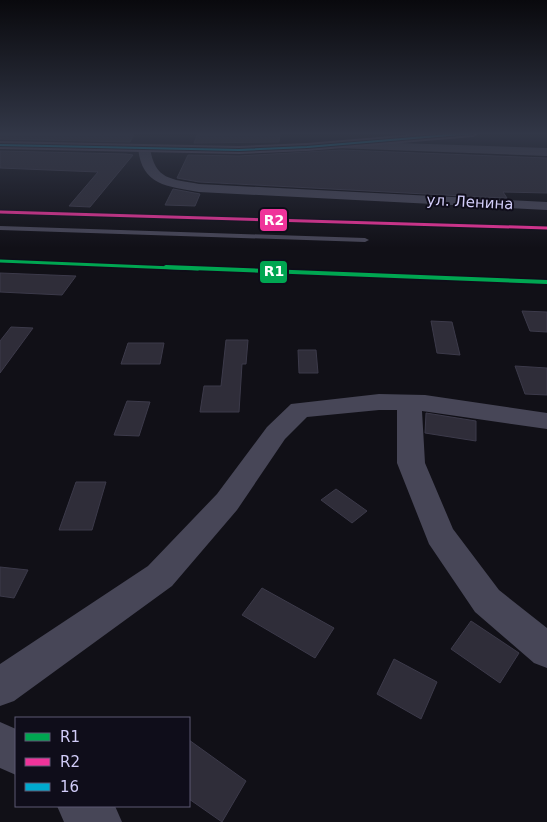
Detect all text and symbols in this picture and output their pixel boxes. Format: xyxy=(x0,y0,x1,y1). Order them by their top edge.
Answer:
street label: ул. Ленина xyxy=(426,191,514,213)
line badge: R2 xyxy=(259,208,288,232)
text: R2 xyxy=(264,212,284,228)
line badge: R1 xyxy=(259,260,288,284)
text: R1 xyxy=(264,263,284,279)
legend xyxy=(15,717,190,807)
text: R1 xyxy=(60,728,80,746)
text: R2 xyxy=(60,753,80,771)
text: 16 xyxy=(60,778,79,796)

